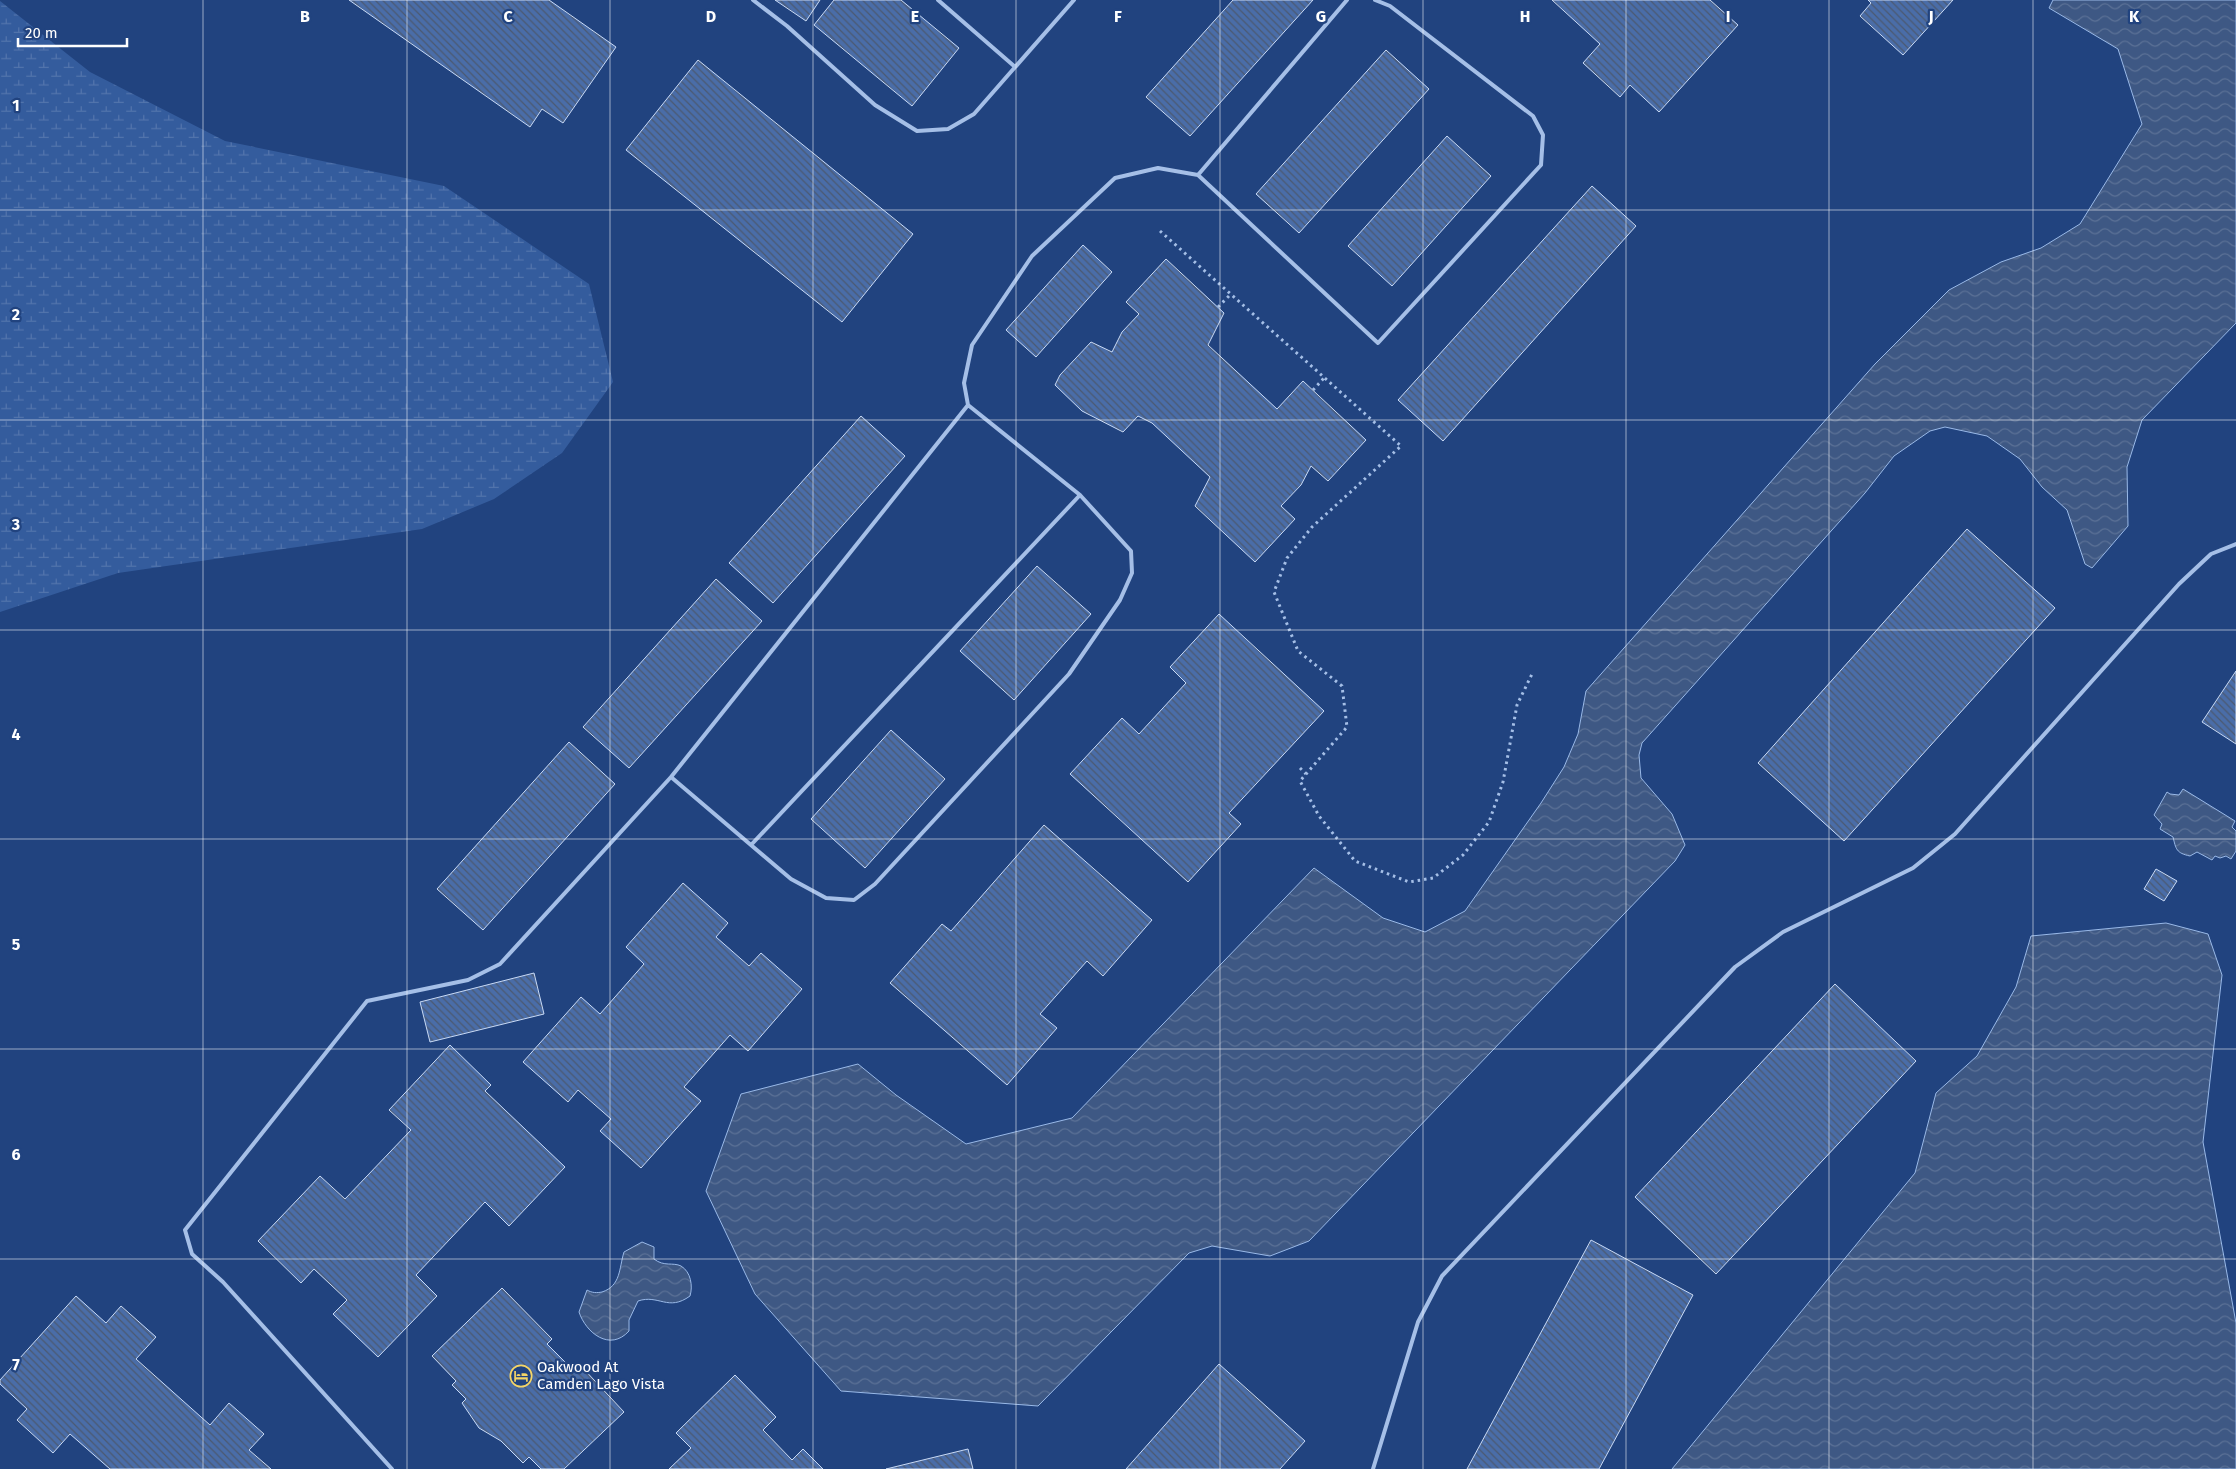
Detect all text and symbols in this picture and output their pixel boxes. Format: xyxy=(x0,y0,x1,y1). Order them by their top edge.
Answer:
text: B xyxy=(300,7,310,26)
text: C xyxy=(503,7,513,26)
text: D xyxy=(706,7,716,26)
text: E xyxy=(911,7,919,26)
text: F xyxy=(1114,7,1122,26)
text: G xyxy=(1316,7,1326,26)
text: H xyxy=(1520,7,1530,26)
text: I xyxy=(1726,7,1730,26)
text: J xyxy=(1927,7,1934,26)
text: K xyxy=(2129,7,2140,26)
scale bar xyxy=(18,15,126,47)
text: 20 m xyxy=(25,24,58,42)
text: 1 xyxy=(12,96,20,115)
text: 2 xyxy=(12,305,20,324)
text: 3 xyxy=(11,515,20,534)
text: 4 xyxy=(11,725,21,744)
text: 5 xyxy=(12,935,21,954)
text: 6 xyxy=(11,1145,21,1164)
text: 7 xyxy=(12,1355,20,1374)
place label: Oakwood At Camden Lago Vista xyxy=(537,1358,665,1393)
hotel icon: Oakwood At Camden Lago Vista xyxy=(509,1364,533,1388)

